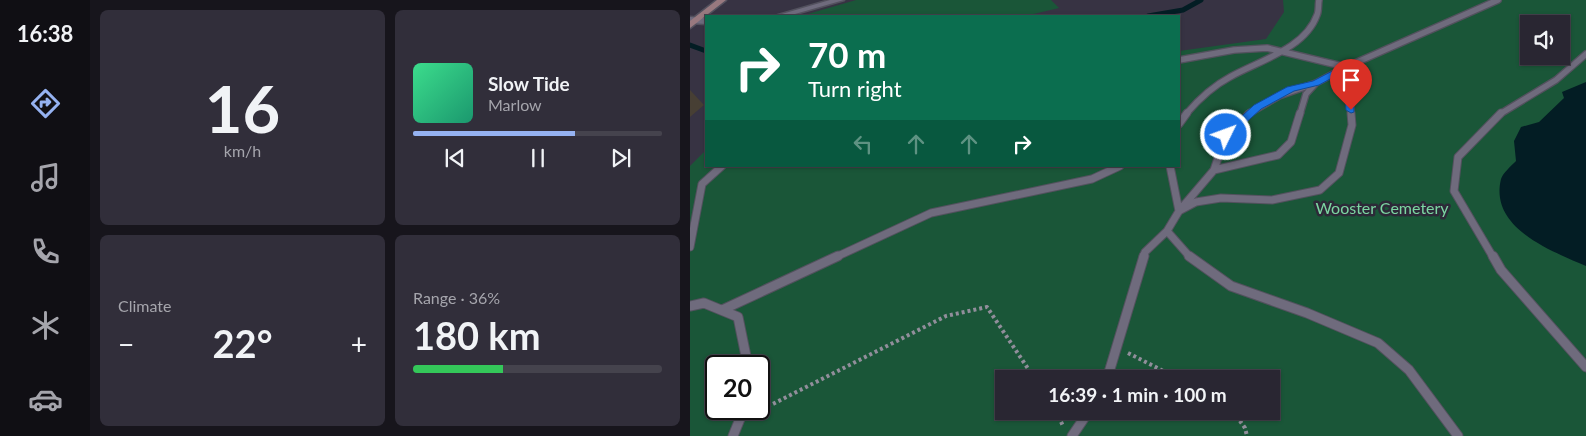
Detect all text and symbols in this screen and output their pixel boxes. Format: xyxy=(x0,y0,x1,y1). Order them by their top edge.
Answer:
map controls xyxy=(1520,15,1570,65)
button: sound xyxy=(1520,15,1570,65)
text: 16:38 xyxy=(17,20,73,47)
text: 70 m xyxy=(808,33,886,75)
icon: right xyxy=(725,35,790,100)
pin xyxy=(1330,59,1372,110)
icon: arrive xyxy=(1337,66,1365,94)
text: 16 xyxy=(205,69,280,147)
text: Slow Tide xyxy=(488,72,570,95)
text: Turn right xyxy=(808,75,902,102)
icon: directions xyxy=(28,86,63,121)
text: Marlow xyxy=(488,95,542,114)
position arrow xyxy=(1199,108,1251,160)
icon: left xyxy=(849,130,877,158)
icon: ahead xyxy=(902,130,930,158)
icon: ahead xyxy=(955,130,983,158)
icon: right xyxy=(1008,130,1036,158)
text: km/h xyxy=(224,141,261,160)
icon: previous xyxy=(441,144,469,172)
icon: pause xyxy=(524,144,552,172)
icon: next xyxy=(607,144,635,172)
icon: music xyxy=(28,160,63,195)
park label: Wooster Cemetery xyxy=(1315,198,1449,217)
icon: phone xyxy=(28,234,63,269)
text: Range · 36% xyxy=(413,288,500,307)
text: Climate xyxy=(118,296,171,315)
icon: climate xyxy=(28,308,63,343)
text: 180 km xyxy=(413,312,541,358)
text: 22° xyxy=(213,320,272,366)
text: − xyxy=(118,327,134,361)
text: + xyxy=(351,327,367,361)
speed limit sign: 20 xyxy=(705,355,770,420)
icon: car xyxy=(28,382,63,417)
text: 16:39 · 1 min · 100 m xyxy=(1048,383,1227,406)

